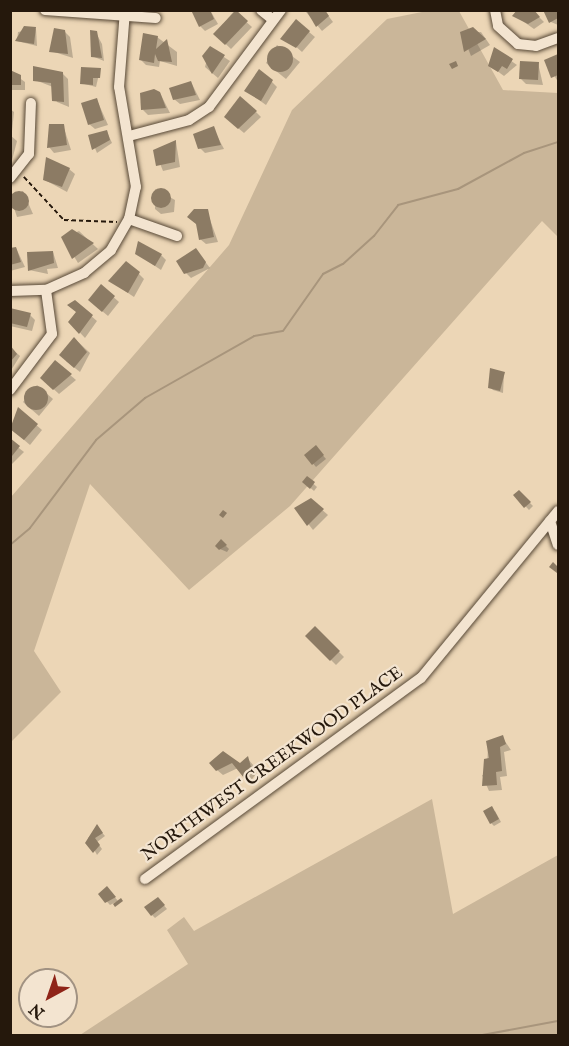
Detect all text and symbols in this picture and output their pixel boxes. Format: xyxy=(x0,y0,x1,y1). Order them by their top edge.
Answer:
street label: NORTHWEST CREEKWOOD PLACE xyxy=(138,663,408,867)
north arrow xyxy=(18,968,78,1028)
text: N xyxy=(26,998,49,1022)

